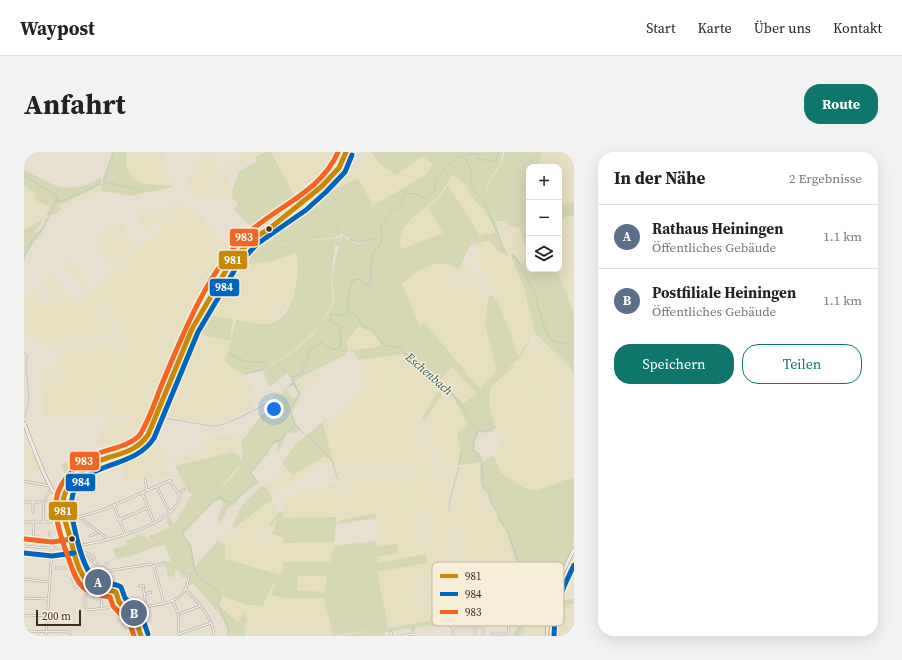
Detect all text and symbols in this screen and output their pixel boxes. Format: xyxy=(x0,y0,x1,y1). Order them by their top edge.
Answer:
text: Waypost xyxy=(20,15,95,41)
text: Start xyxy=(646,18,676,38)
text: Karte xyxy=(698,18,732,38)
text: Über uns xyxy=(754,18,811,38)
text: Kontakt xyxy=(833,18,882,38)
button: Route xyxy=(804,84,878,124)
text: Anfahrt xyxy=(24,85,126,123)
map controls xyxy=(526,164,562,272)
button: + xyxy=(526,164,562,200)
text: In der Nähe xyxy=(614,166,705,190)
text: 2 Ergebnisse xyxy=(789,170,862,187)
button: − xyxy=(526,200,562,236)
text: Rathaus Heiningen xyxy=(652,218,783,239)
unlabelled marker xyxy=(264,224,274,234)
line badge: 983 xyxy=(229,228,259,247)
text: A xyxy=(623,228,631,245)
text: 1.1 km xyxy=(823,228,862,245)
text: 983 xyxy=(235,230,253,245)
button: layers xyxy=(526,236,562,272)
text: Öffentliches Gebäude xyxy=(652,239,776,256)
line badge: 981 xyxy=(218,250,248,270)
text: 981 xyxy=(224,253,242,268)
line badge: 984 xyxy=(209,278,240,297)
text: 984 xyxy=(215,280,233,295)
text: Postfiliale Heiningen xyxy=(652,282,796,303)
text: B xyxy=(623,292,631,309)
text: 1.1 km xyxy=(823,292,862,309)
text: Öffentliches Gebäude xyxy=(652,303,776,320)
button: Speichern xyxy=(614,344,734,384)
button: Teilen xyxy=(742,344,862,384)
water label: Eschenbach xyxy=(401,348,456,399)
your location xyxy=(264,399,284,419)
line badge: 983 xyxy=(69,451,100,471)
text: 983 xyxy=(75,454,93,469)
line badge: 984 xyxy=(65,473,96,492)
text: 984 xyxy=(72,475,90,490)
line badge: 981 xyxy=(48,501,78,521)
text: 981 xyxy=(54,504,72,519)
unlabelled marker xyxy=(67,534,77,544)
legend xyxy=(432,562,564,626)
pin: A xyxy=(85,567,111,597)
text: 981 xyxy=(465,569,482,584)
text: 984 xyxy=(465,587,482,602)
pin: B xyxy=(121,598,147,628)
text: 983 xyxy=(465,605,482,620)
scale bar xyxy=(36,608,81,627)
text: 200 m xyxy=(42,609,71,624)

